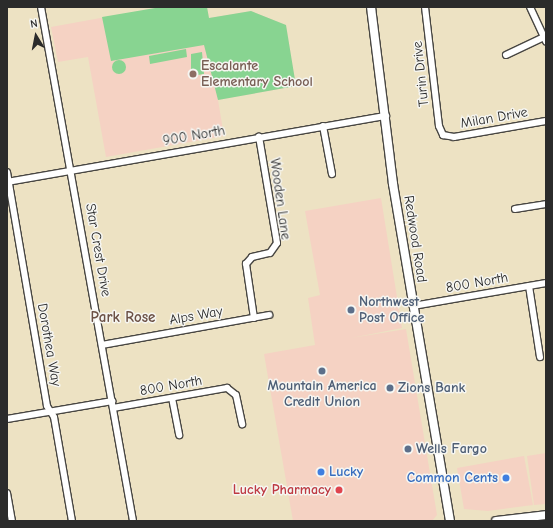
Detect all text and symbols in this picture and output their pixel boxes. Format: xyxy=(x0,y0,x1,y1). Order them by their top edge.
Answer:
north arrow xyxy=(16,16,56,56)
text: N xyxy=(29,17,38,31)
street label: Turin Drive xyxy=(409,40,433,108)
place label: Escalante Elementary School xyxy=(201,58,313,90)
marker: Escalante Elementary School xyxy=(188,69,198,79)
street label: Milan Drive xyxy=(459,104,529,132)
street label: 900 North xyxy=(162,122,226,150)
street label: Wooden Lane xyxy=(266,157,294,241)
street label: Redwood Road xyxy=(400,194,430,284)
street label: Star Crest Drive xyxy=(82,202,114,298)
street label: 800 North xyxy=(445,269,509,297)
place label: Northwest Post Office xyxy=(359,294,424,326)
street label: Dorothea Way xyxy=(33,302,65,388)
street label: Alps Way xyxy=(168,303,224,329)
marker: Northwest Post Office xyxy=(346,305,356,315)
district label: Park Rose xyxy=(91,309,155,327)
marker: Mountain America Credit Union xyxy=(317,366,327,376)
street label: 800 North xyxy=(139,372,203,400)
place label: Mountain America Credit Union xyxy=(267,378,377,410)
place label: Zions Bank xyxy=(398,380,465,396)
marker: Zions Bank xyxy=(385,383,395,393)
place label: Wells Fargo xyxy=(416,441,487,457)
marker: Wells Fargo xyxy=(403,444,413,454)
place label: Lucky xyxy=(329,464,363,480)
marker: Lucky xyxy=(316,467,326,477)
place label: Common Cents xyxy=(407,470,498,486)
marker: Common Cents xyxy=(501,473,511,483)
place label: Lucky Pharmacy xyxy=(233,482,331,498)
marker: Lucky Pharmacy xyxy=(334,485,344,495)

